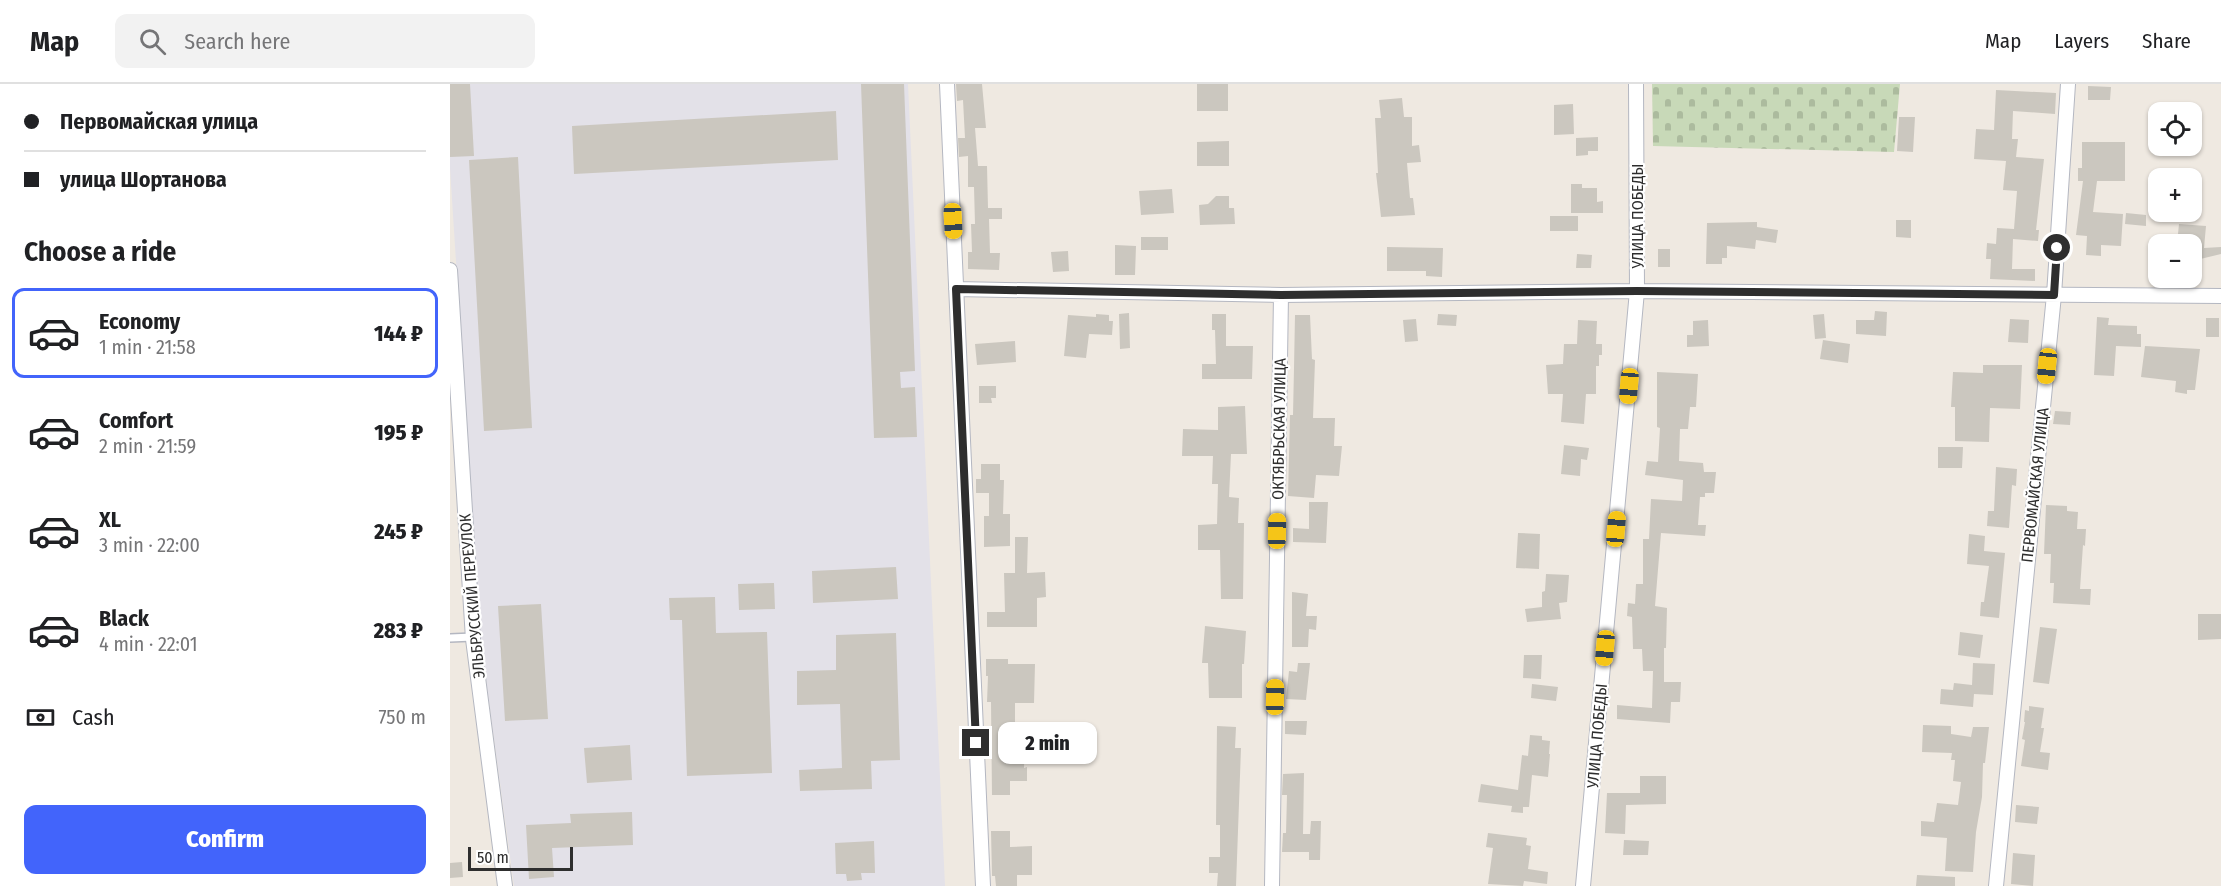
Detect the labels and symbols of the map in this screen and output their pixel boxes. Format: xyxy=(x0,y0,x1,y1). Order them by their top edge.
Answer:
street label: УЛИЦА ПОБЕДЫ xyxy=(1628,164,1647,269)
car xyxy=(943,203,963,239)
route start xyxy=(2043,234,2070,261)
car xyxy=(2036,347,2058,385)
street label: ОКТЯБРЬСКАЯ УЛИЦА xyxy=(1268,357,1290,500)
car xyxy=(1618,367,1640,405)
street label: ПЕРВОМАЙСКАЯ УЛИЦА xyxy=(2017,406,2053,564)
car xyxy=(1605,510,1627,548)
street label: ЭЛЬБРУССКИЙ ПЕРЕУЛОК xyxy=(455,512,489,679)
car xyxy=(1268,513,1286,549)
car xyxy=(1594,629,1616,667)
car xyxy=(1266,679,1284,715)
street label: УЛИЦА ПОБЕДЫ xyxy=(1583,683,1611,790)
callout: 2 min xyxy=(997,722,1096,764)
route end xyxy=(962,729,989,756)
scale bar xyxy=(468,844,573,872)

